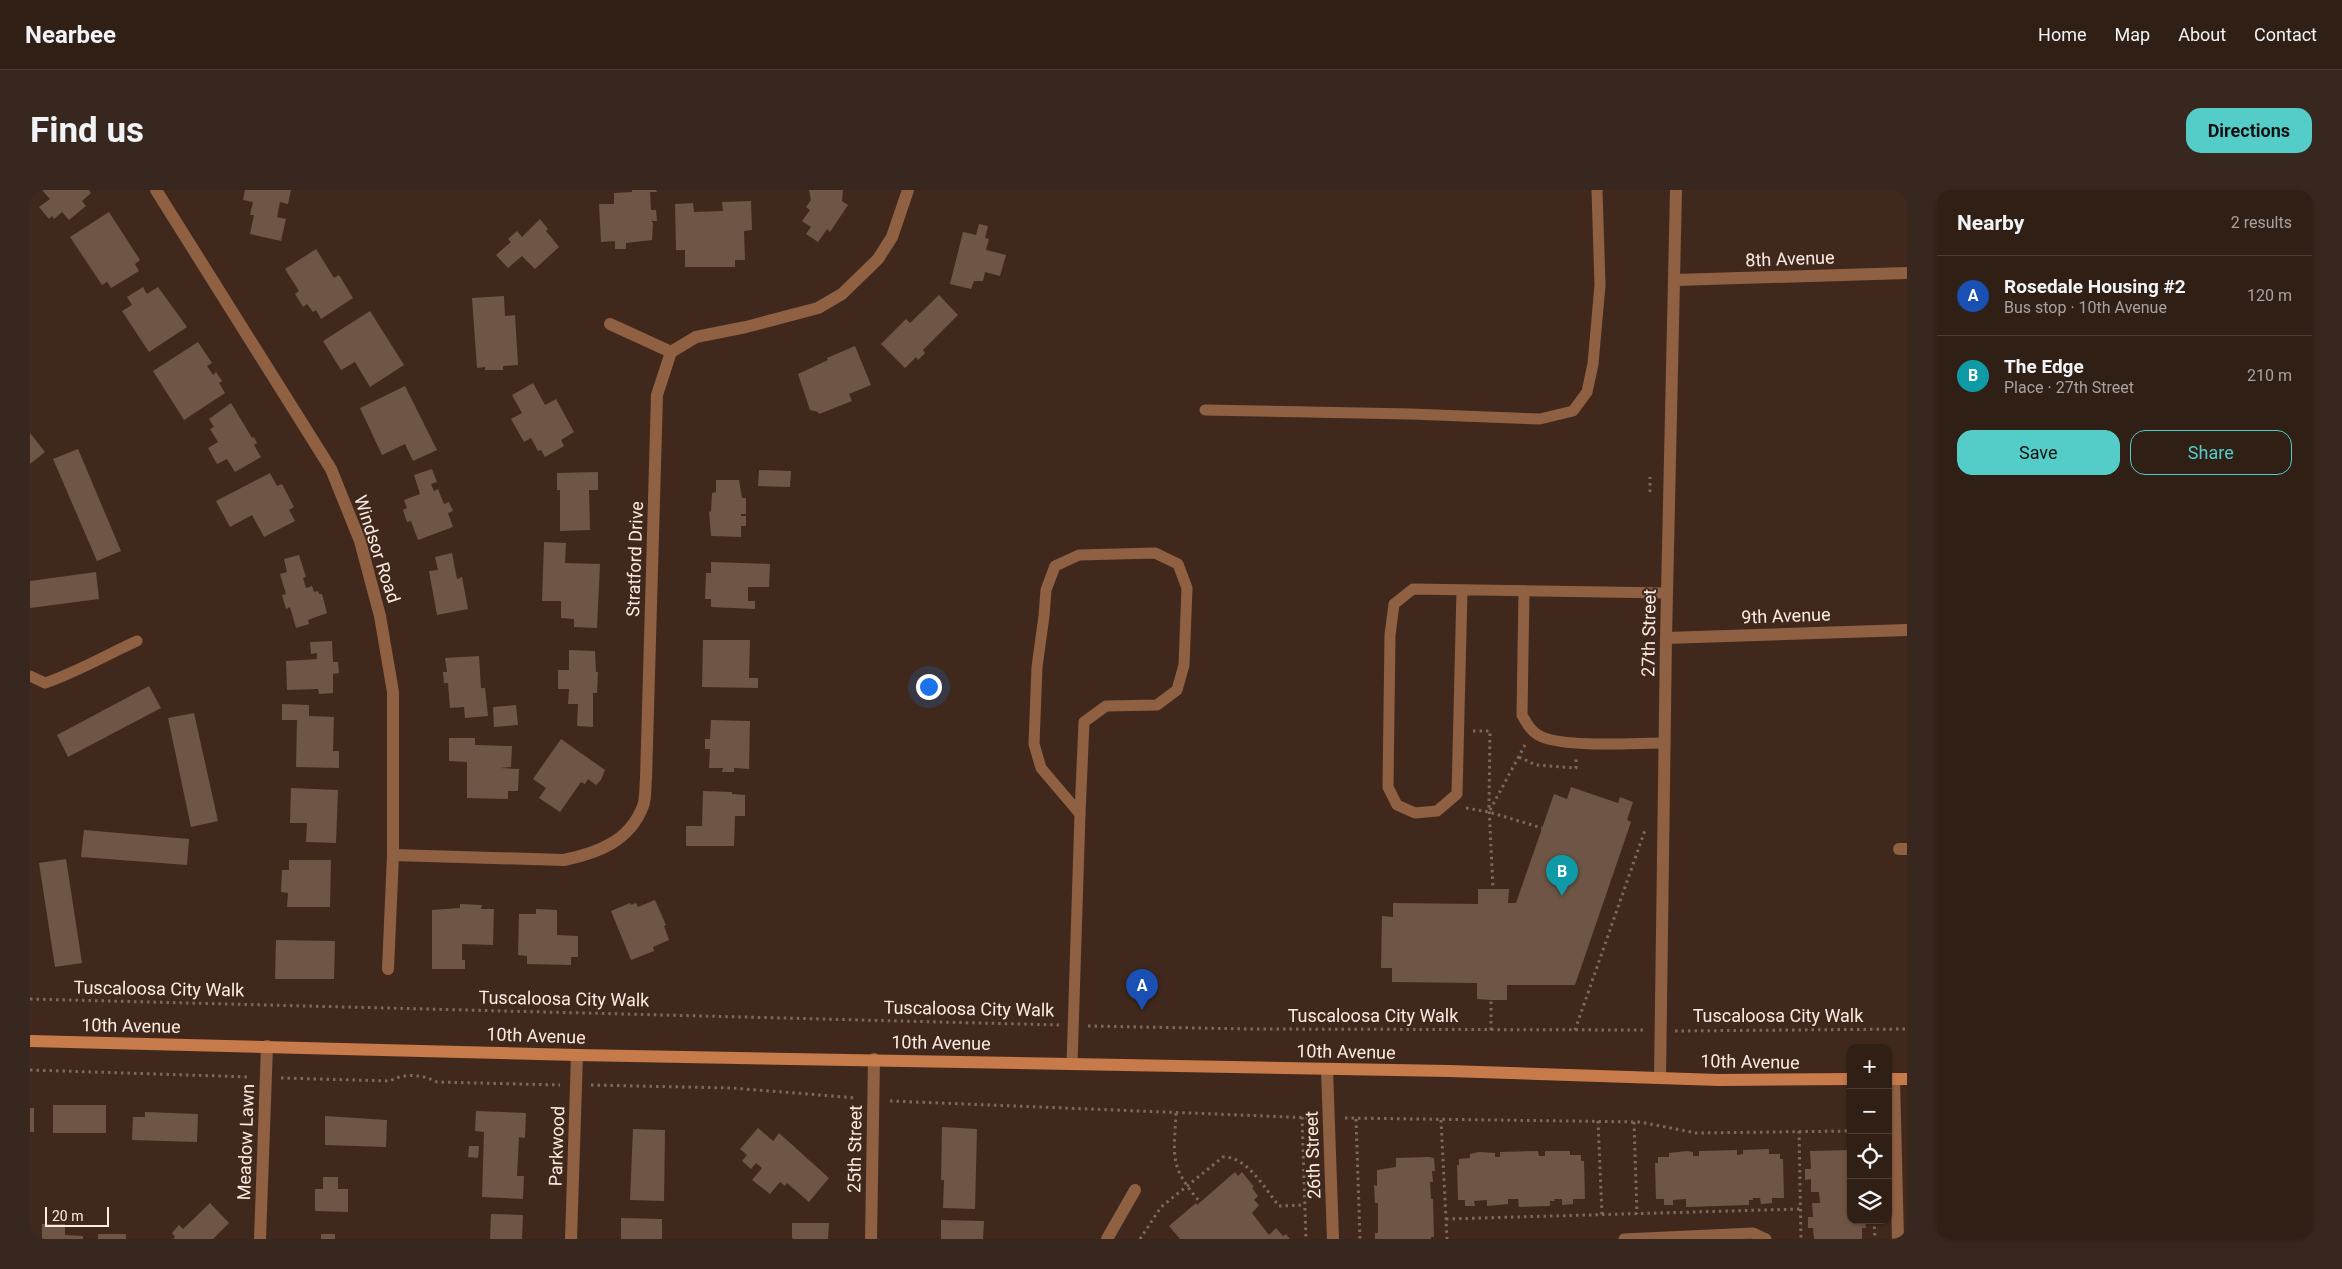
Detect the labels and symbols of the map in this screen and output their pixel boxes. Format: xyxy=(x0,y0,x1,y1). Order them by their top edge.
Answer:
street label: 8th Avenue xyxy=(1745,246,1835,271)
street label: Windsor Road xyxy=(350,492,405,605)
street label: Stratford Drive xyxy=(622,501,647,617)
street label: 27th Street xyxy=(1637,589,1660,677)
street label: 9th Avenue xyxy=(1741,603,1831,628)
your location xyxy=(916,674,942,700)
pin: B xyxy=(1546,855,1578,896)
pin: A xyxy=(1126,969,1158,1010)
street label: Tuscaloosa City Walk xyxy=(73,977,245,1001)
street label: Tuscaloosa City Walk xyxy=(478,987,650,1011)
street label: Tuscaloosa City Walk xyxy=(883,997,1055,1021)
street label: Tuscaloosa City Walk xyxy=(1288,1005,1459,1026)
street label: Tuscaloosa City Walk xyxy=(1693,1005,1864,1026)
street label: 10th Avenue xyxy=(81,1014,181,1037)
street label: 10th Avenue xyxy=(486,1023,586,1048)
street label: 10th Avenue xyxy=(891,1031,991,1054)
street label: 10th Avenue xyxy=(1296,1040,1396,1063)
street label: 10th Avenue xyxy=(1700,1050,1800,1073)
street label: Meadow Lawn xyxy=(233,1083,258,1201)
street label: Parkwood xyxy=(545,1105,568,1187)
street label: 25th Street xyxy=(843,1105,866,1193)
street label: 26th Street xyxy=(1300,1111,1325,1199)
scale bar xyxy=(45,1204,109,1227)

